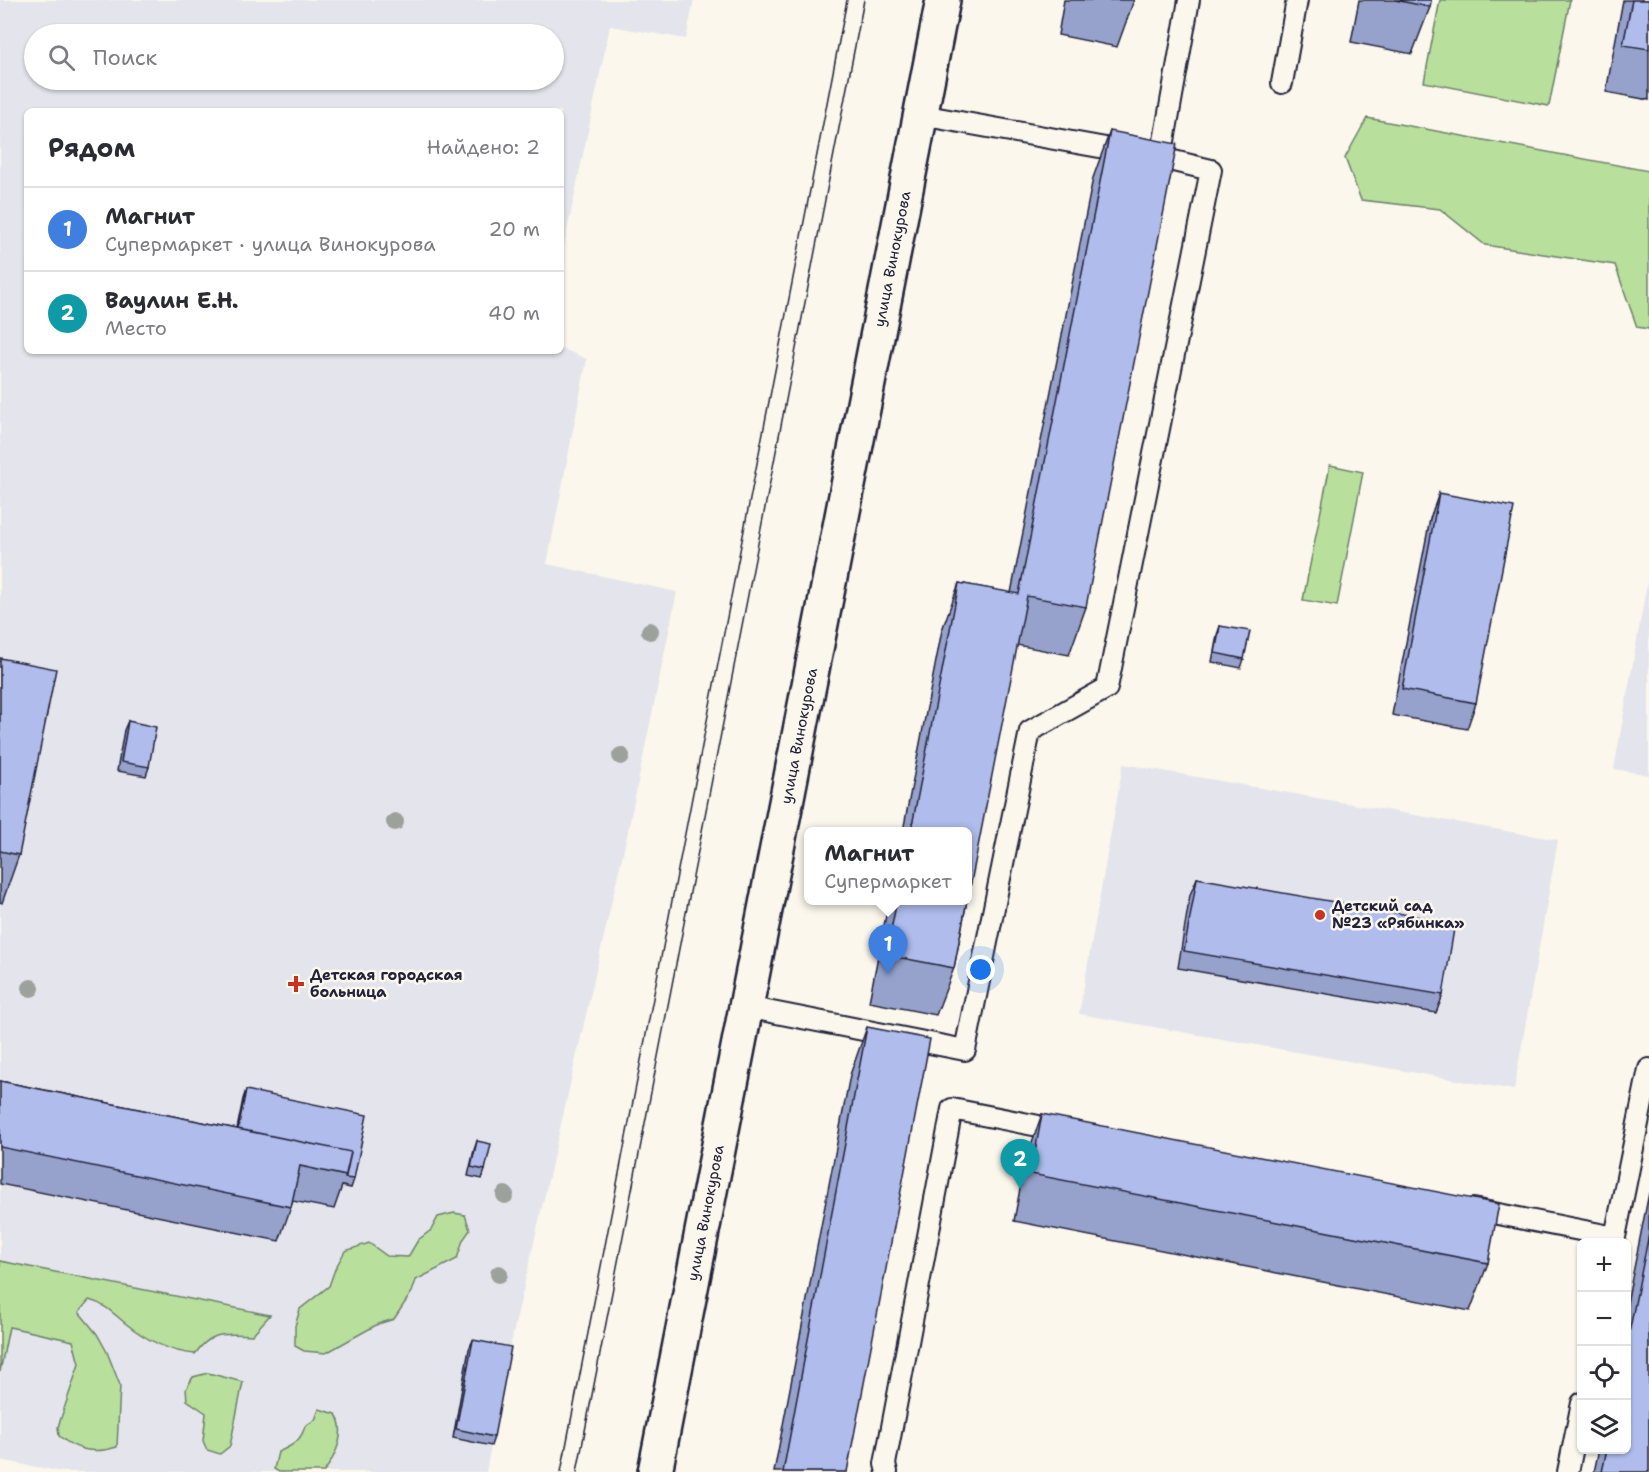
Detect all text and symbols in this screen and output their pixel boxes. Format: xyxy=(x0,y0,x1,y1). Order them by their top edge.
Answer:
search box xyxy=(24,24,564,90)
icon: search xyxy=(45,41,78,74)
text: Поиск xyxy=(93,43,157,72)
text: Рядом xyxy=(48,130,135,165)
text: Найдено: 2 xyxy=(427,134,540,160)
street label: улица Винокурова xyxy=(869,189,916,329)
text: Магнит xyxy=(105,202,195,231)
text: 1 xyxy=(63,216,72,242)
text: 20 m xyxy=(489,216,540,242)
text: Супермаркет · улица Винокурова xyxy=(105,231,436,257)
text: Ваулин Е.Н. xyxy=(105,286,239,315)
text: 2 xyxy=(61,300,75,326)
text: 40 m xyxy=(488,300,540,326)
text: Место xyxy=(105,315,167,341)
street label: улица Винокурова xyxy=(776,666,822,806)
popup xyxy=(804,827,972,905)
text: Магнит xyxy=(824,839,914,868)
text: Супермаркет xyxy=(824,868,952,894)
place label: Детский сад №23 «Рябинка» xyxy=(1332,896,1464,933)
marker: Детский сад №23 «Рябинка» xyxy=(1313,908,1327,922)
pin: 1 xyxy=(868,924,908,974)
your location xyxy=(966,955,995,984)
place label: Детская городская больница xyxy=(310,965,463,1002)
marker: Детская городская больница xyxy=(287,975,305,993)
pin: 2 xyxy=(1000,1140,1040,1189)
street label: улица Винокурова xyxy=(683,1143,729,1283)
map controls xyxy=(1577,1238,1631,1454)
button: + xyxy=(1577,1238,1631,1292)
button: − xyxy=(1577,1292,1631,1346)
button: locate xyxy=(1577,1346,1631,1400)
button: layers xyxy=(1577,1400,1631,1454)

